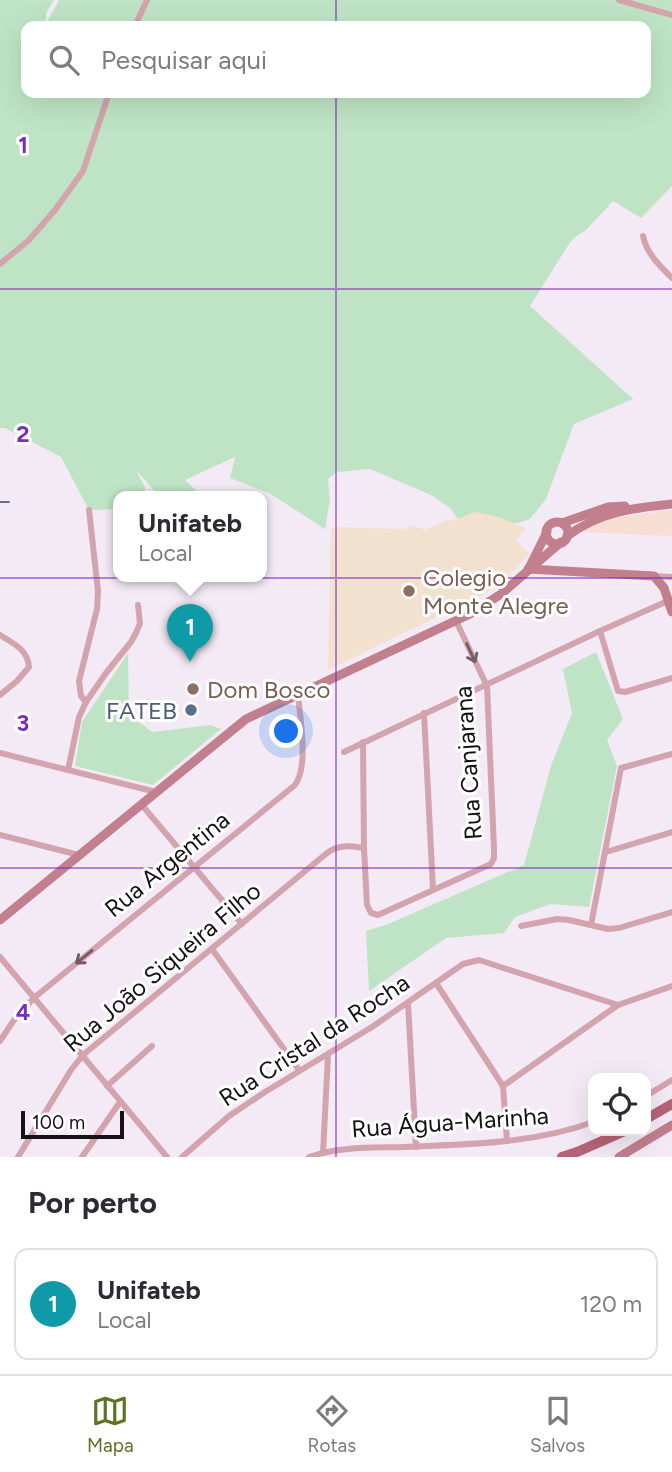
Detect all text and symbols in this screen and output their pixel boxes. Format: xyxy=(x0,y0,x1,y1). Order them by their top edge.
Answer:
search box xyxy=(21,21,651,98)
icon: search xyxy=(45,41,83,79)
text: Pesquisar aqui xyxy=(101,44,267,76)
text: 1 xyxy=(18,131,28,159)
text: 2 xyxy=(16,420,30,448)
popup xyxy=(113,491,267,582)
text: Unifateb xyxy=(138,507,242,539)
text: Local xyxy=(138,539,193,567)
place label: Colegio Monte Alegre xyxy=(423,563,569,620)
marker: Colegio Monte Alegre xyxy=(401,583,417,599)
pin: 1 xyxy=(167,604,213,662)
one-way arrow xyxy=(465,642,479,663)
place label: Dom Bosco xyxy=(207,675,330,704)
marker: Dom Bosco xyxy=(185,681,201,697)
street label: Rua Canjarana xyxy=(448,685,488,841)
place label: FATEB xyxy=(106,696,177,725)
marker: FATEB xyxy=(183,702,199,718)
text: 3 xyxy=(17,709,29,737)
your location xyxy=(269,714,303,748)
street label: Rua Argentina xyxy=(99,805,235,923)
street label: Rua João Siqueira Filho xyxy=(57,876,267,1058)
one-way arrow xyxy=(76,949,94,964)
street label: Rua Cristal da Rocha xyxy=(213,968,415,1112)
text: 4 xyxy=(16,998,30,1026)
map controls xyxy=(588,1073,651,1136)
button: locate xyxy=(588,1073,651,1136)
street label: Rua Água-Marinha xyxy=(350,1101,550,1143)
scale bar xyxy=(21,1108,124,1140)
text: 100 m xyxy=(32,1111,85,1134)
text: Por perto xyxy=(28,1184,157,1221)
text: Unifateb xyxy=(97,1274,201,1306)
text: 1 xyxy=(48,1290,58,1318)
text: 120 m xyxy=(580,1290,642,1318)
text: Local xyxy=(97,1306,152,1334)
tab: Mapa xyxy=(87,1392,134,1457)
tab: Rotas xyxy=(308,1392,356,1457)
tab: Salvos xyxy=(530,1392,585,1457)

